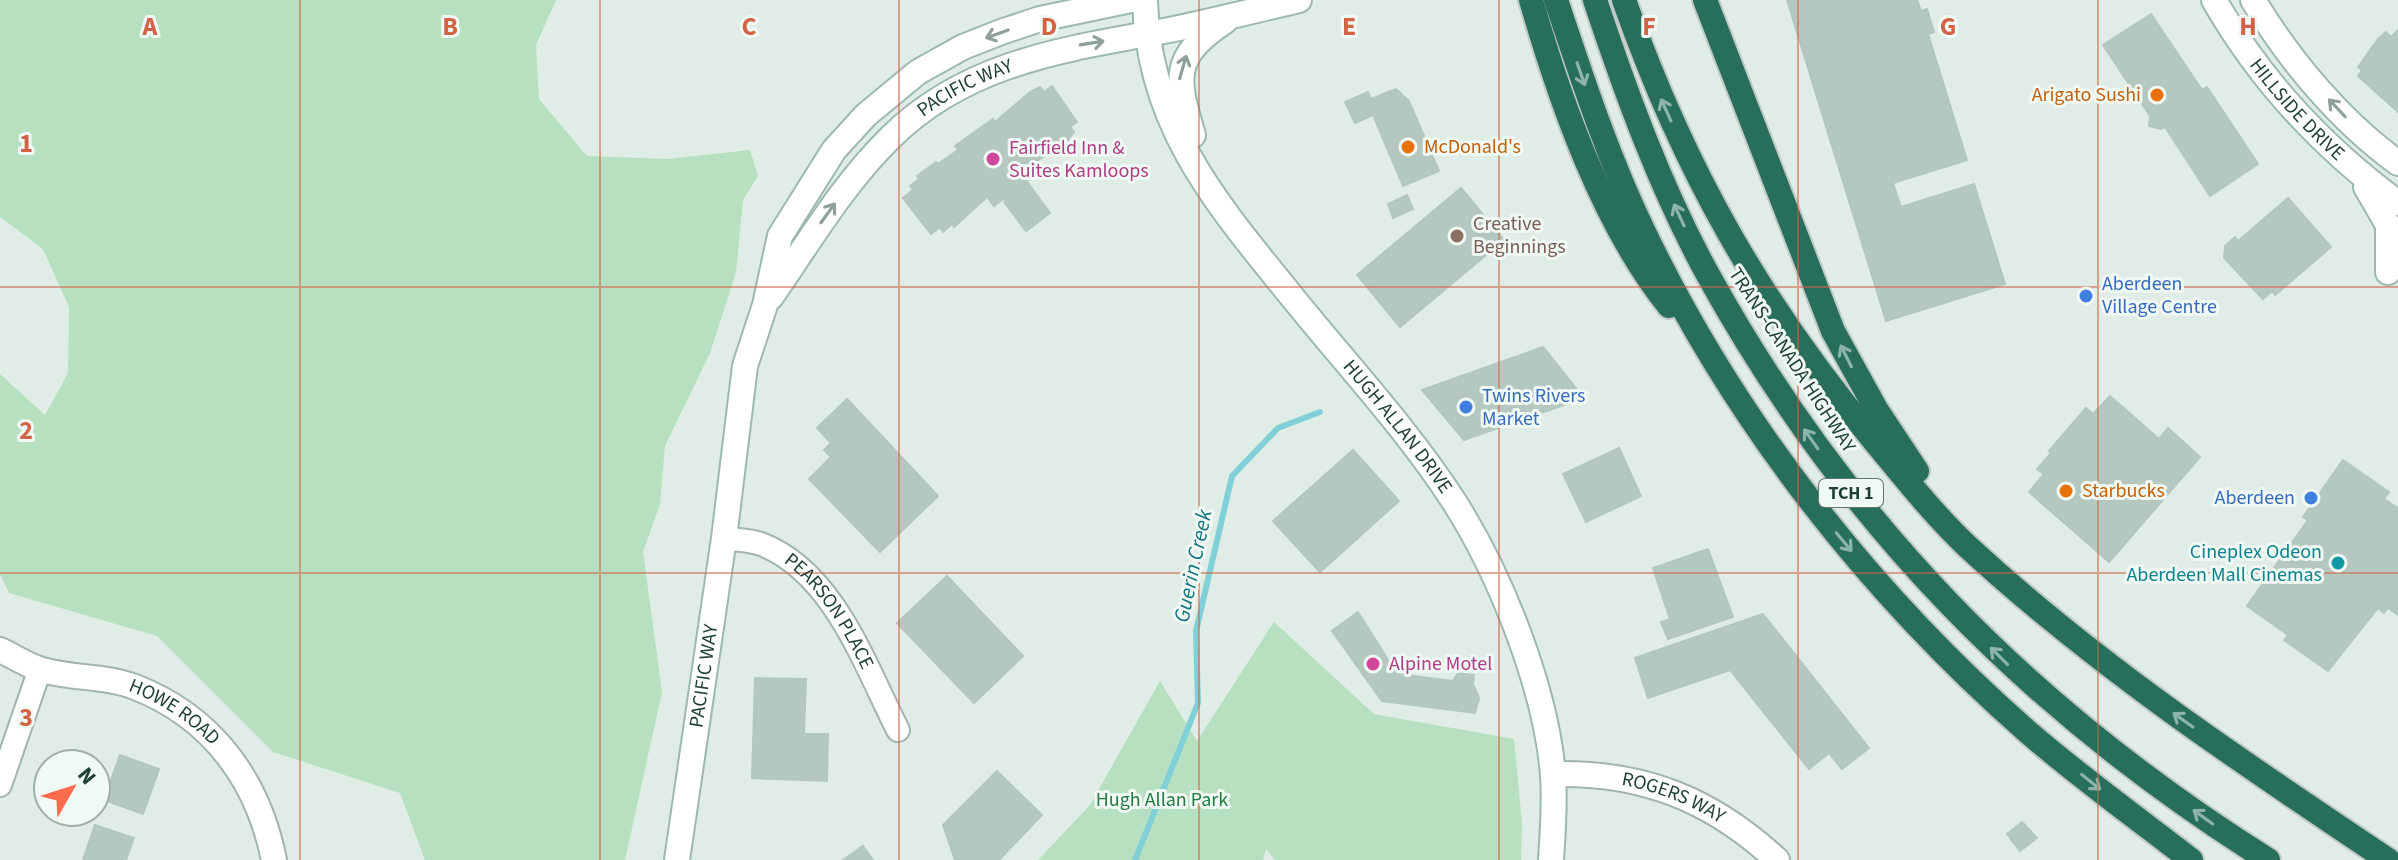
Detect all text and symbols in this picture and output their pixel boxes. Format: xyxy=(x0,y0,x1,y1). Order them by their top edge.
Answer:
text: A xyxy=(142,8,159,45)
text: B xyxy=(442,8,458,45)
text: C xyxy=(741,8,757,45)
text: D xyxy=(1041,8,1057,45)
text: E xyxy=(1342,8,1356,45)
text: F xyxy=(1642,8,1656,45)
text: G xyxy=(1940,8,1956,45)
text: H xyxy=(2239,8,2257,45)
one-way arrow xyxy=(985,28,1010,42)
one-way arrow xyxy=(1079,35,1104,50)
street label: PACIFIC WAY xyxy=(911,52,1017,124)
street label: HILLSIDE DRIVE xyxy=(2243,53,2351,167)
one-way arrow xyxy=(1177,55,1192,81)
one-way arrow xyxy=(1574,61,1589,86)
place label: Arigato Sushi xyxy=(2032,81,2141,109)
marker: Arigato Sushi xyxy=(2148,86,2166,104)
one-way arrow xyxy=(2327,98,2346,118)
one-way arrow xyxy=(1658,99,1673,123)
text: 1 xyxy=(19,125,33,162)
place label: McDonald's xyxy=(1424,133,1521,161)
place label: Fairfield Inn & Suites Kamloops xyxy=(1009,134,1149,185)
marker: McDonald's xyxy=(1399,138,1417,156)
marker: Fairfield Inn & Suites Kamloops xyxy=(984,150,1002,168)
one-way arrow xyxy=(820,203,836,225)
one-way arrow xyxy=(1671,203,1686,227)
place label: Creative Beginnings xyxy=(1473,210,1566,261)
marker: Creative Beginnings xyxy=(1448,227,1466,245)
street label: TRANS-CANADA HIGHWAY xyxy=(1722,262,1863,458)
place label: Aberdeen Village Centre xyxy=(2102,270,2217,321)
marker: Aberdeen Village Centre xyxy=(2077,287,2095,305)
one-way arrow xyxy=(1838,344,1854,368)
street label: HUGH ALLAN DRIVE xyxy=(1336,354,1459,499)
place label: Twins Rivers Market xyxy=(1482,382,1585,433)
marker: Twins Rivers Market xyxy=(1457,398,1475,416)
text: 2 xyxy=(19,412,33,449)
one-way arrow xyxy=(1803,428,1819,450)
place label: Starbucks xyxy=(2082,477,2165,505)
road number: TCH 1 xyxy=(1819,479,1883,507)
marker: Starbucks xyxy=(2057,482,2075,500)
place label: Aberdeen xyxy=(2215,484,2295,512)
marker: Aberdeen xyxy=(2302,489,2320,507)
water label: Guerin Creek xyxy=(1165,506,1221,625)
one-way arrow xyxy=(1835,531,1853,551)
place label: Cineplex Odeon Aberdeen Mall Cinemas xyxy=(2126,538,2322,589)
street label: PEARSON PLACE xyxy=(778,546,881,674)
marker: Cineplex Odeon Aberdeen Mall Cinemas xyxy=(2329,554,2347,572)
street label: PACIFIC WAY xyxy=(682,622,725,730)
one-way arrow xyxy=(1990,647,2009,666)
place label: Alpine Motel xyxy=(1389,650,1492,678)
marker: Alpine Motel xyxy=(1364,655,1382,673)
street label: HOWE ROAD xyxy=(125,672,226,751)
text: 3 xyxy=(19,699,33,736)
one-way arrow xyxy=(2173,711,2195,728)
north arrow xyxy=(32,748,112,828)
text: N xyxy=(70,760,104,792)
street label: ROGERS WAY xyxy=(1620,765,1731,830)
one-way arrow xyxy=(2080,774,2101,791)
park label: Hugh Allan Park xyxy=(1096,786,1228,814)
one-way arrow xyxy=(2193,808,2214,825)

